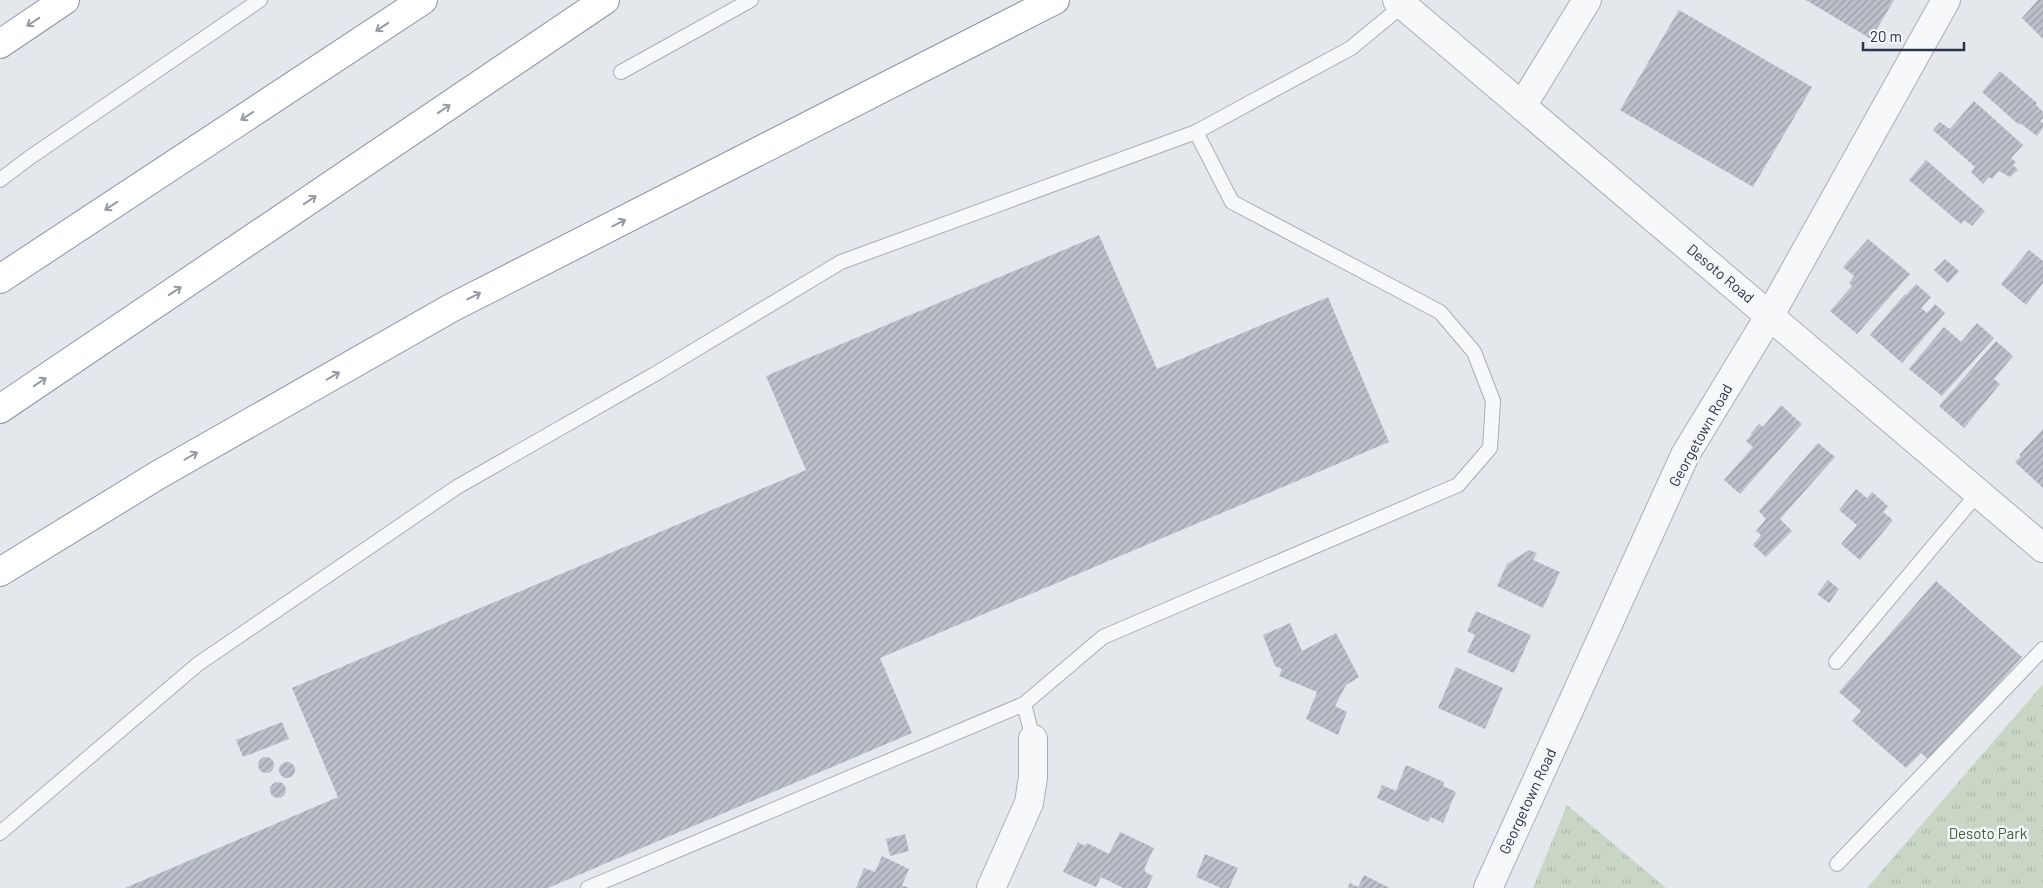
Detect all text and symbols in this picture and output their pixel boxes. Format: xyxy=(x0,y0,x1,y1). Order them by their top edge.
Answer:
one-way arrow xyxy=(26,17,40,27)
scale bar xyxy=(1863,20,1964,52)
one-way arrow xyxy=(376,22,390,32)
text: 20 m xyxy=(1870,27,1902,45)
one-way arrow xyxy=(437,104,451,114)
one-way arrow xyxy=(240,111,254,121)
one-way arrow xyxy=(302,195,316,205)
one-way arrow xyxy=(104,200,118,211)
one-way arrow xyxy=(611,218,626,227)
street label: Desoto Road xyxy=(1684,240,1758,306)
one-way arrow xyxy=(168,286,182,296)
one-way arrow xyxy=(466,291,481,300)
one-way arrow xyxy=(325,370,339,380)
one-way arrow xyxy=(33,377,47,387)
street label: Georgetown Road xyxy=(1664,380,1736,490)
one-way arrow xyxy=(184,451,199,461)
street label: Georgetown Road xyxy=(1495,745,1559,857)
park label: Desoto Park xyxy=(1949,824,2028,842)

